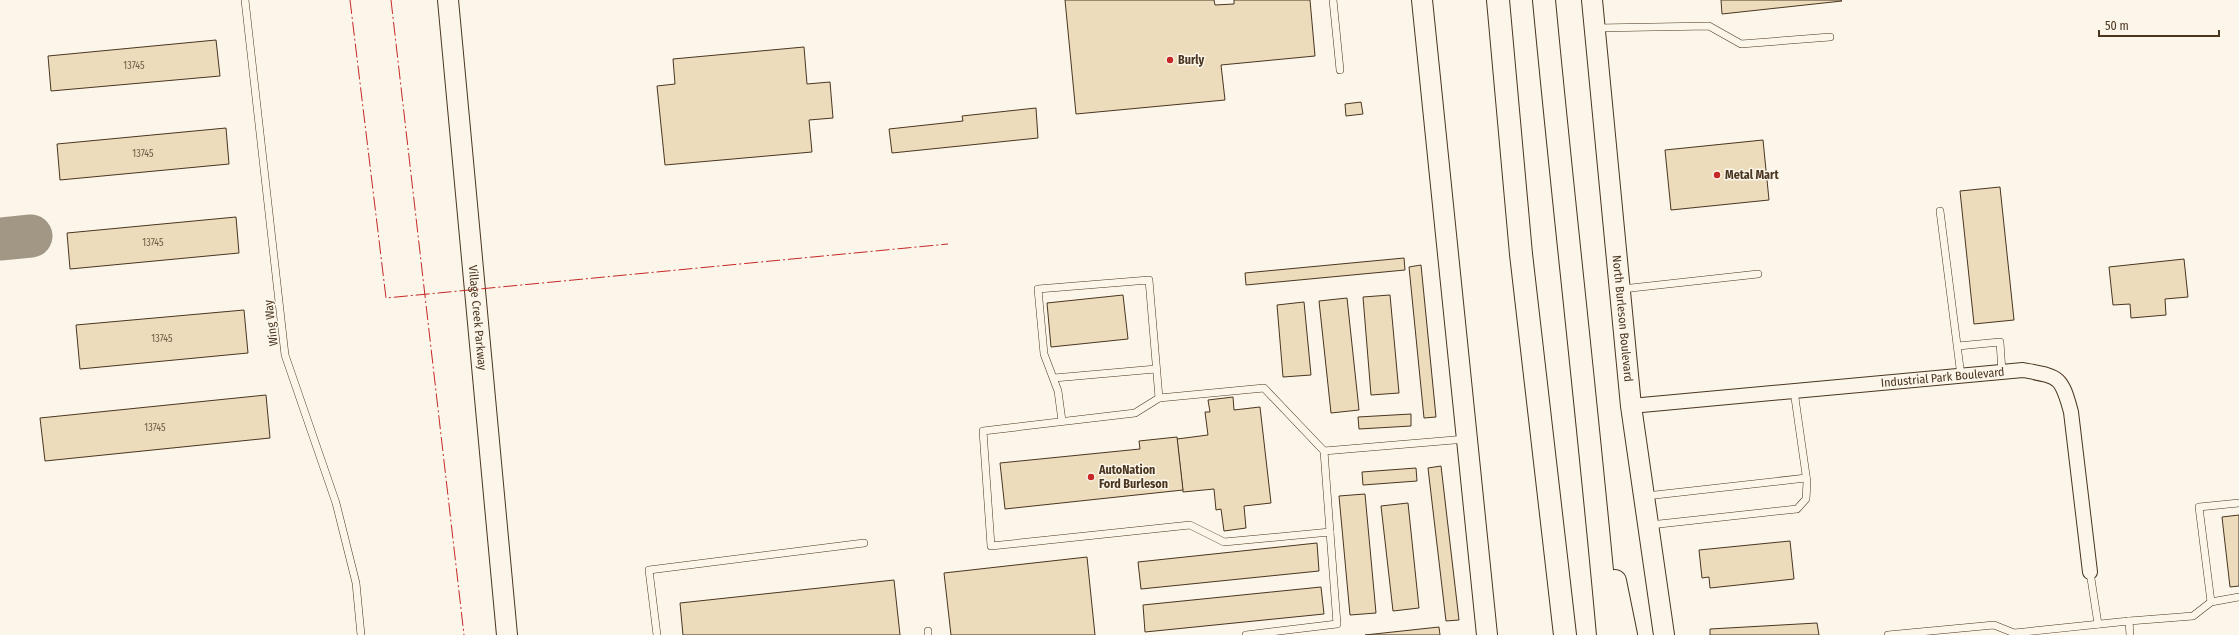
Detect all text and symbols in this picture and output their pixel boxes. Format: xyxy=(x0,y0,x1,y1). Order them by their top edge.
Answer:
scale bar xyxy=(2099,12,2219,38)
text: 50 m xyxy=(2105,19,2129,33)
place label: Burly xyxy=(1178,53,1204,67)
marker: Burly xyxy=(1165,55,1175,65)
house number: 13745 xyxy=(123,60,145,72)
house number: 13745 xyxy=(132,148,154,160)
place label: Metal Mart xyxy=(1725,168,1779,182)
marker: Metal Mart xyxy=(1712,170,1722,180)
house number: 13745 xyxy=(142,237,164,249)
street label: North Burleson Boulevard xyxy=(1610,255,1636,382)
street label: Village Creek Parkway xyxy=(466,264,489,371)
street label: Wing Way xyxy=(261,298,281,347)
house number: 13745 xyxy=(151,333,173,345)
street label: Industrial Park Boulevard xyxy=(1880,365,2005,390)
house number: 13745 xyxy=(144,422,166,434)
place label: AutoNation Ford Burleson xyxy=(1098,463,1168,491)
marker: AutoNation Ford Burleson xyxy=(1086,472,1096,482)

